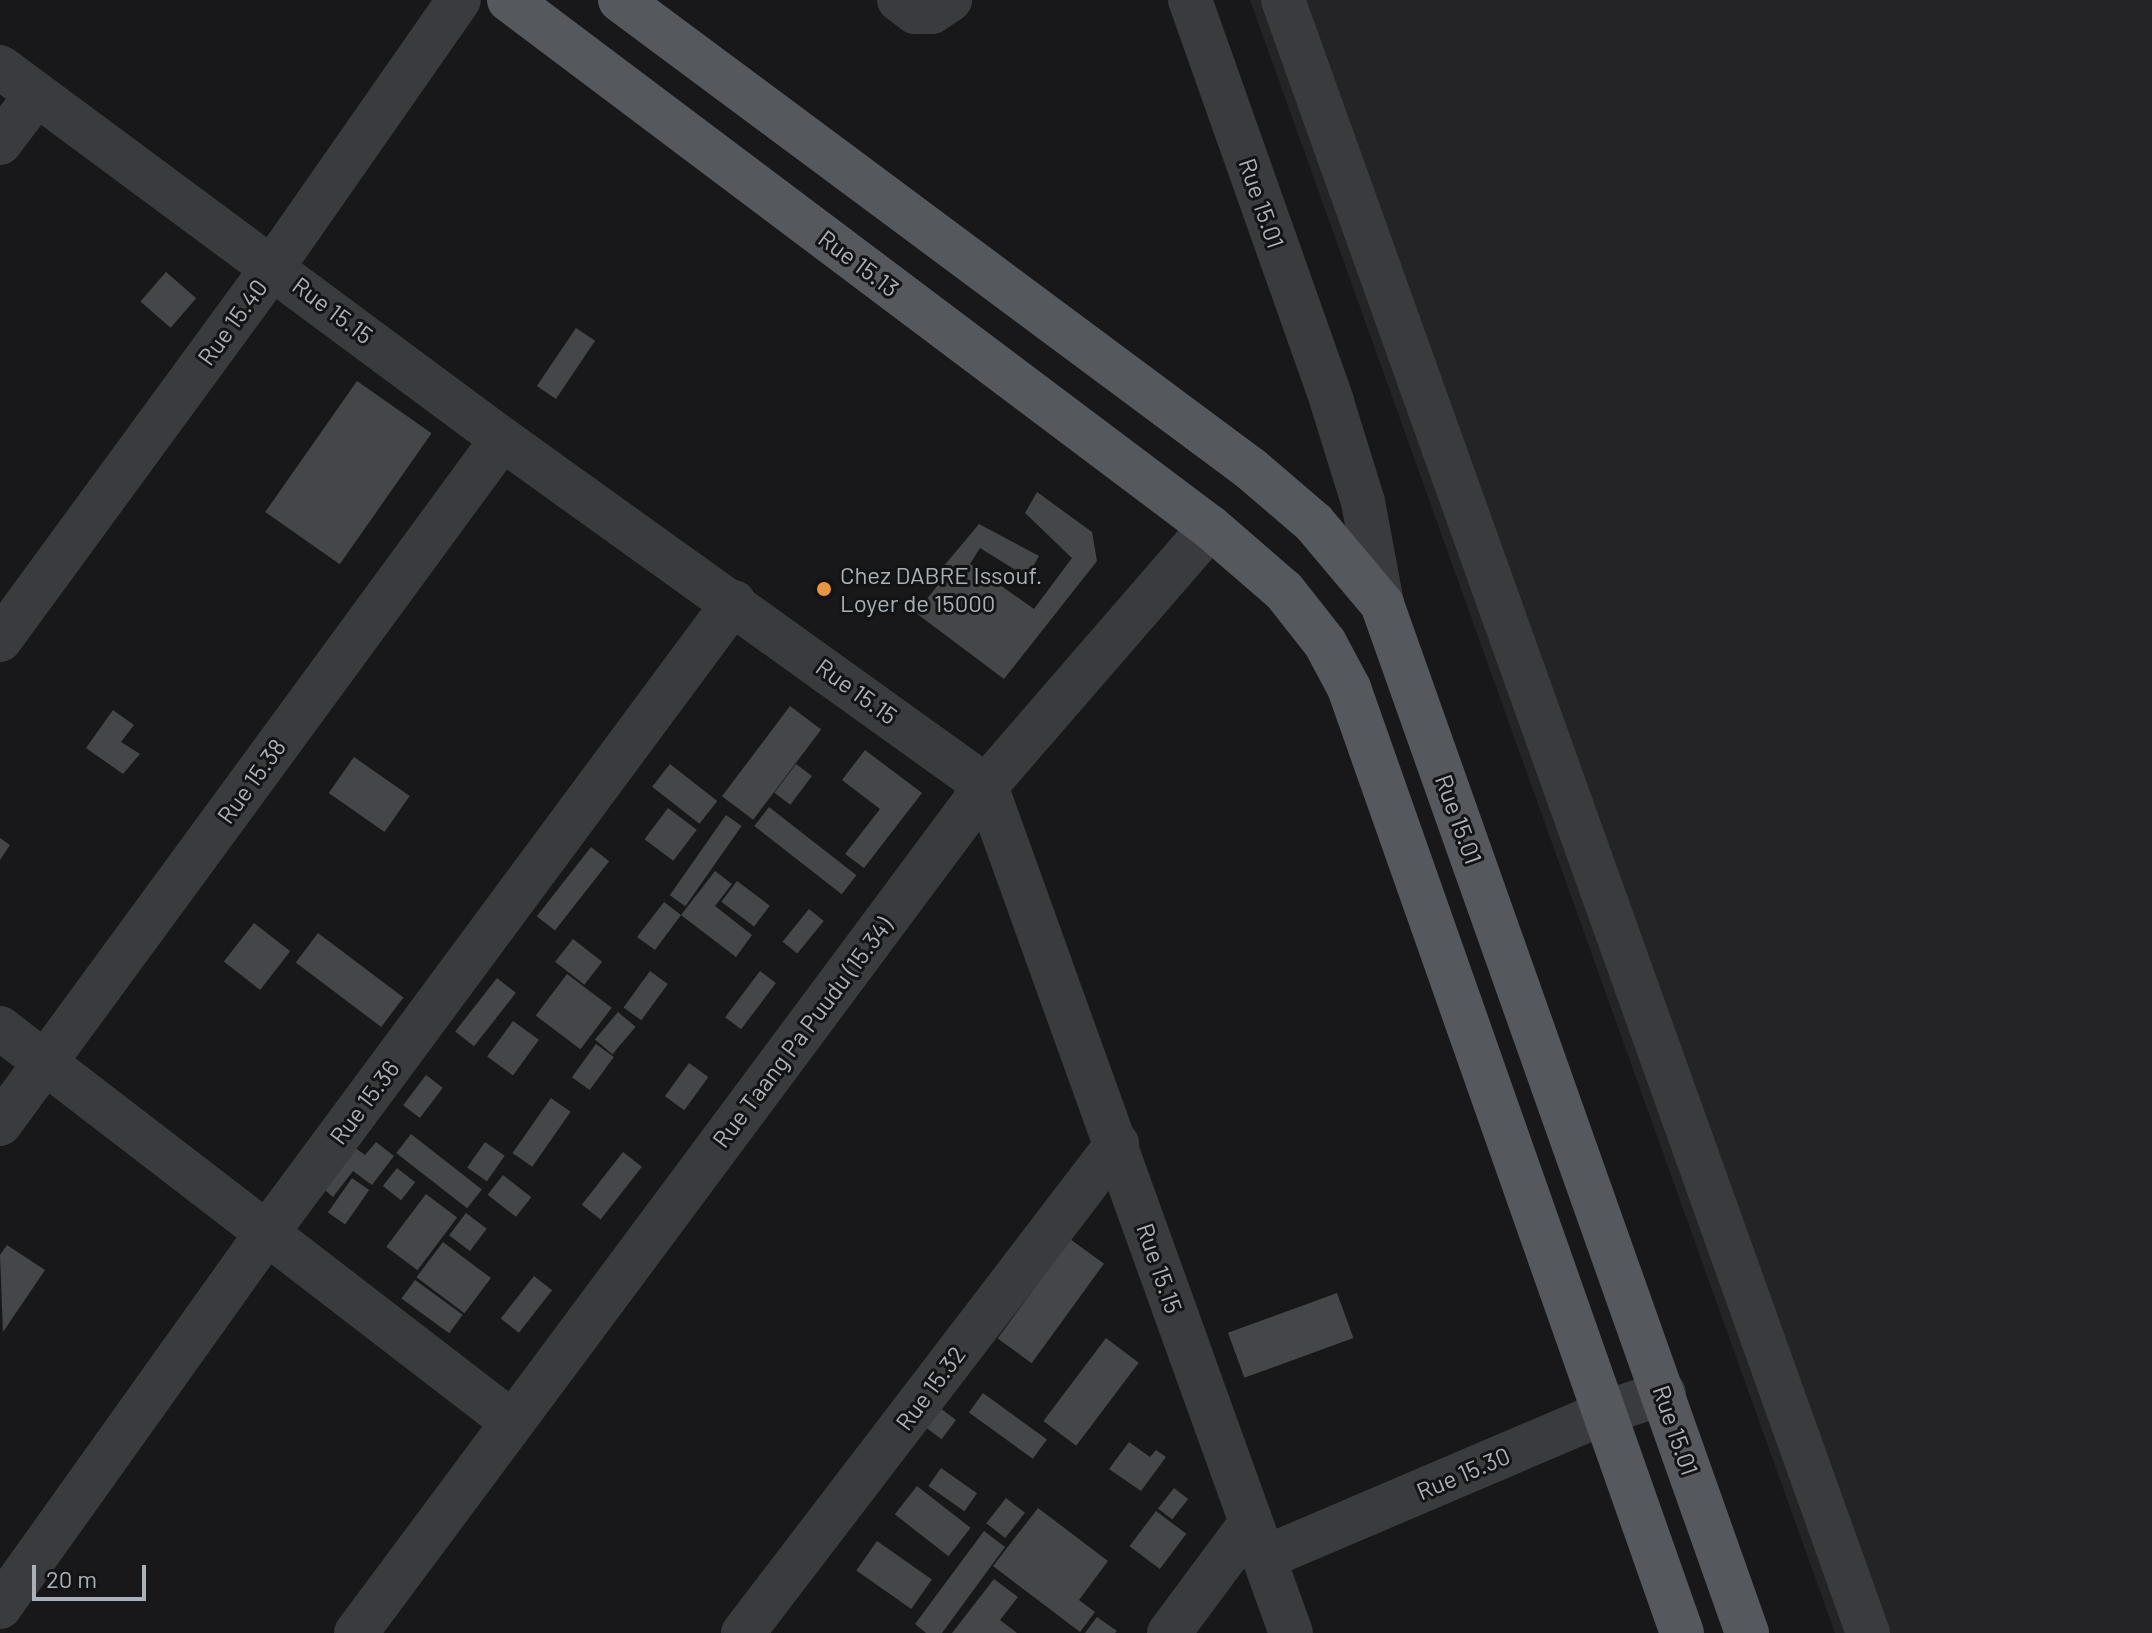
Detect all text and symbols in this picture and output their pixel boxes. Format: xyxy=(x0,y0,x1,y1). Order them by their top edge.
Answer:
street label: Rue 15.01 xyxy=(1233,154,1291,252)
street label: Rue 15.13 xyxy=(813,223,905,303)
street label: Rue 15.15 xyxy=(287,270,379,350)
street label: Rue 15.40 xyxy=(191,273,273,371)
place label: Chez DABRE Issouf. Loyer de 15000 xyxy=(840,561,1043,617)
marker: Chez DABRE Issouf. Loyer de 15000 xyxy=(815,580,833,598)
street label: Rue 15.15 xyxy=(811,652,903,730)
street label: Rue 15.38 xyxy=(211,733,291,829)
street label: Rue 15.01 xyxy=(1430,770,1488,868)
street label: Rue Taang Pa Puudu (15.34) xyxy=(706,911,898,1153)
street label: Rue 15.36 xyxy=(323,1054,405,1150)
street label: Rue 15.15 xyxy=(1131,1219,1189,1317)
street label: Rue 15.32 xyxy=(889,1340,971,1436)
street label: Rue 15.01 xyxy=(1647,1381,1705,1479)
street label: Rue 15.30 xyxy=(1412,1441,1514,1505)
scale bar xyxy=(36,1549,150,1599)
text: 20 m xyxy=(46,1564,97,1593)

